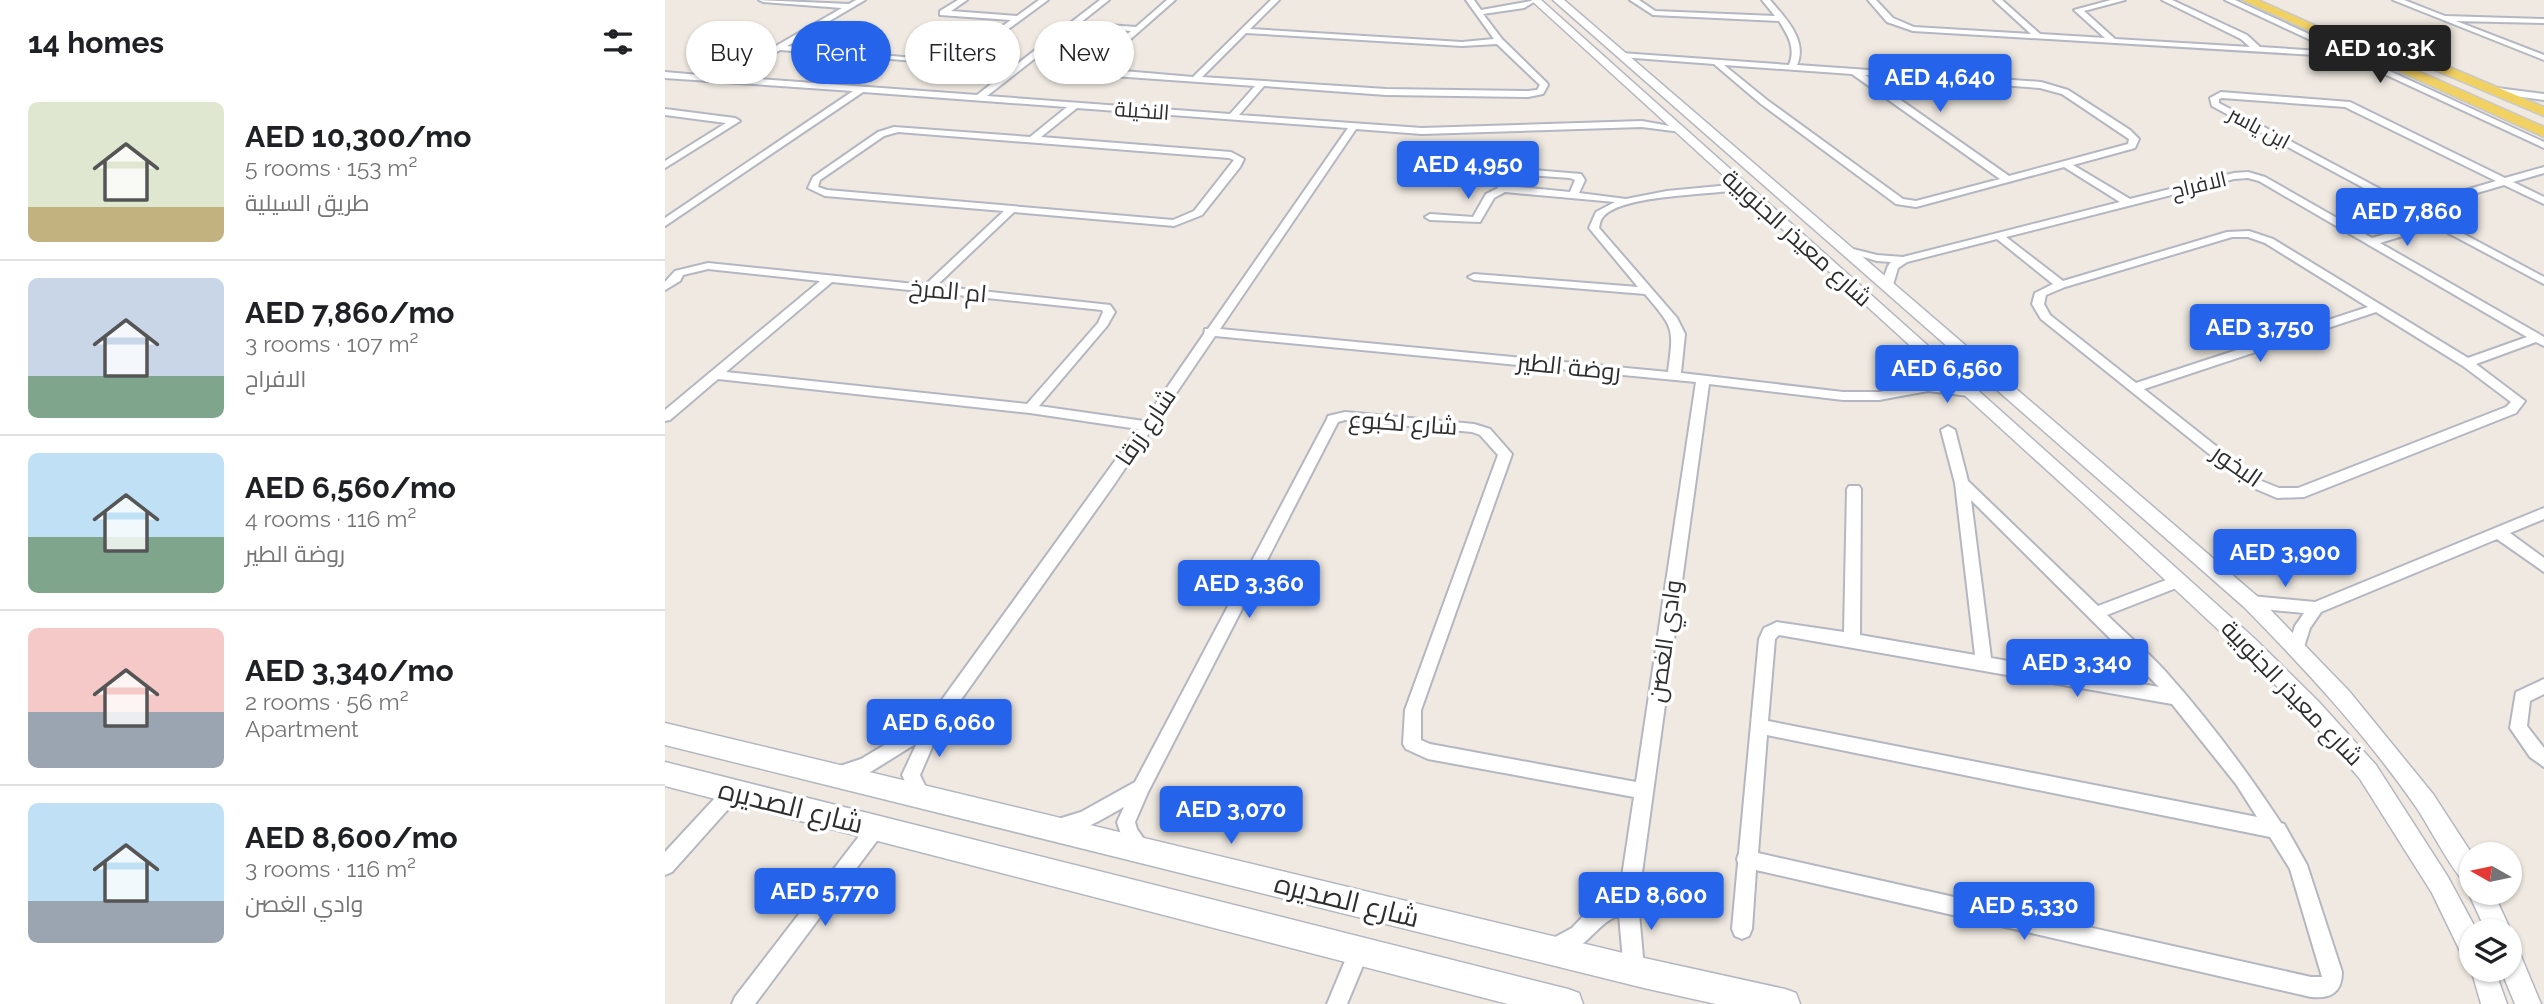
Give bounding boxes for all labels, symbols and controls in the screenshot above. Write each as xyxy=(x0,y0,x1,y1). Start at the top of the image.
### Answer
chip: Buy xyxy=(686,21,777,84)
chip: Rent xyxy=(791,21,891,84)
chip: Filters xyxy=(905,21,1020,84)
chip: New xyxy=(1034,21,1134,84)
icon: filters xyxy=(599,23,637,61)
text: 14 homes xyxy=(28,25,164,60)
pin: AED 10.3K xyxy=(2300,25,2460,85)
text: AED 10.3K xyxy=(2325,34,2435,61)
pin: AED 4,640 xyxy=(1860,54,2020,114)
text: AED 4,640 xyxy=(1885,63,1995,90)
street label: النخيلة xyxy=(1114,96,1170,125)
street label: ابن ياسر xyxy=(2223,100,2294,155)
text: AED 10,300/mo xyxy=(245,119,471,154)
icon: home xyxy=(84,130,168,214)
pin: AED 4,950 xyxy=(1388,142,1548,201)
text: AED 4,950 xyxy=(1413,150,1523,177)
text: 5 rooms · 153 m² xyxy=(245,154,417,181)
street label: شارع معيذر الجنوبية xyxy=(1715,163,1878,314)
street label: الافراح xyxy=(2169,166,2229,205)
pin: AED 7,860 xyxy=(2327,188,2487,248)
text: طريق السيلية xyxy=(245,189,370,216)
text: AED 7,860 xyxy=(2352,197,2462,224)
street label: ام المرخ xyxy=(908,273,988,310)
text: AED 7,860/mo xyxy=(245,295,455,330)
pin: AED 3,750 xyxy=(2180,304,2340,364)
icon: home xyxy=(84,306,168,390)
text: AED 3,750 xyxy=(2206,313,2314,340)
text: 3 rooms · 107 m² xyxy=(245,330,419,357)
street label: روضة الطير xyxy=(1514,346,1622,386)
pin: AED 6,560 xyxy=(1867,346,2027,405)
text: AED 6,560 xyxy=(1891,354,2003,381)
text: الافراح xyxy=(245,365,306,392)
street label: شارع زرقا xyxy=(1109,383,1184,472)
street label: شارع لكبوع xyxy=(1347,404,1459,443)
street label: البخور xyxy=(2205,437,2268,493)
text: AED 6,560/mo xyxy=(245,470,456,505)
icon: home xyxy=(84,481,168,565)
text: 4 rooms · 116 m² xyxy=(245,505,416,532)
pin: AED 3,900 xyxy=(2205,530,2365,589)
text: AED 3,900 xyxy=(2229,538,2341,565)
text: روضة الطير xyxy=(245,540,345,567)
pin: AED 3,360 xyxy=(1169,560,1329,620)
text: AED 3,360 xyxy=(1194,569,1304,596)
street label: وادي الغصن xyxy=(1642,578,1691,705)
street label: شارع معيذر الجنوبية xyxy=(2214,614,2369,773)
pin: AED 3,340 xyxy=(1997,640,2157,699)
text: AED 3,340 xyxy=(2022,648,2132,675)
text: AED 3,340/mo xyxy=(245,653,454,688)
icon: home xyxy=(84,656,168,740)
text: 2 rooms · 56 m² xyxy=(245,688,409,715)
pin: AED 6,060 xyxy=(859,700,1019,759)
text: AED 6,060 xyxy=(883,708,995,735)
text: Apartment xyxy=(245,715,359,742)
street label: شارع الصديره xyxy=(715,773,867,842)
pin: AED 3,070 xyxy=(1151,786,1311,846)
text: AED 3,070 xyxy=(1176,795,1286,822)
text: AED 8,600/mo xyxy=(245,820,458,855)
icon: home xyxy=(84,831,168,915)
north arrow xyxy=(2459,842,2522,905)
map controls xyxy=(2459,842,2522,982)
text: 3 rooms · 116 m² xyxy=(245,855,416,882)
street label: شارع الصديره xyxy=(1271,867,1423,936)
pin: AED 5,770 xyxy=(745,869,905,928)
pin: AED 8,600 xyxy=(1571,872,1731,932)
text: AED 5,770 xyxy=(771,877,879,904)
text: AED 8,600 xyxy=(1595,881,1707,908)
pin: AED 5,330 xyxy=(1944,883,2104,942)
text: وادي الغصن xyxy=(245,890,363,917)
text: AED 5,330 xyxy=(1969,891,2079,918)
button: layers xyxy=(2459,919,2522,982)

